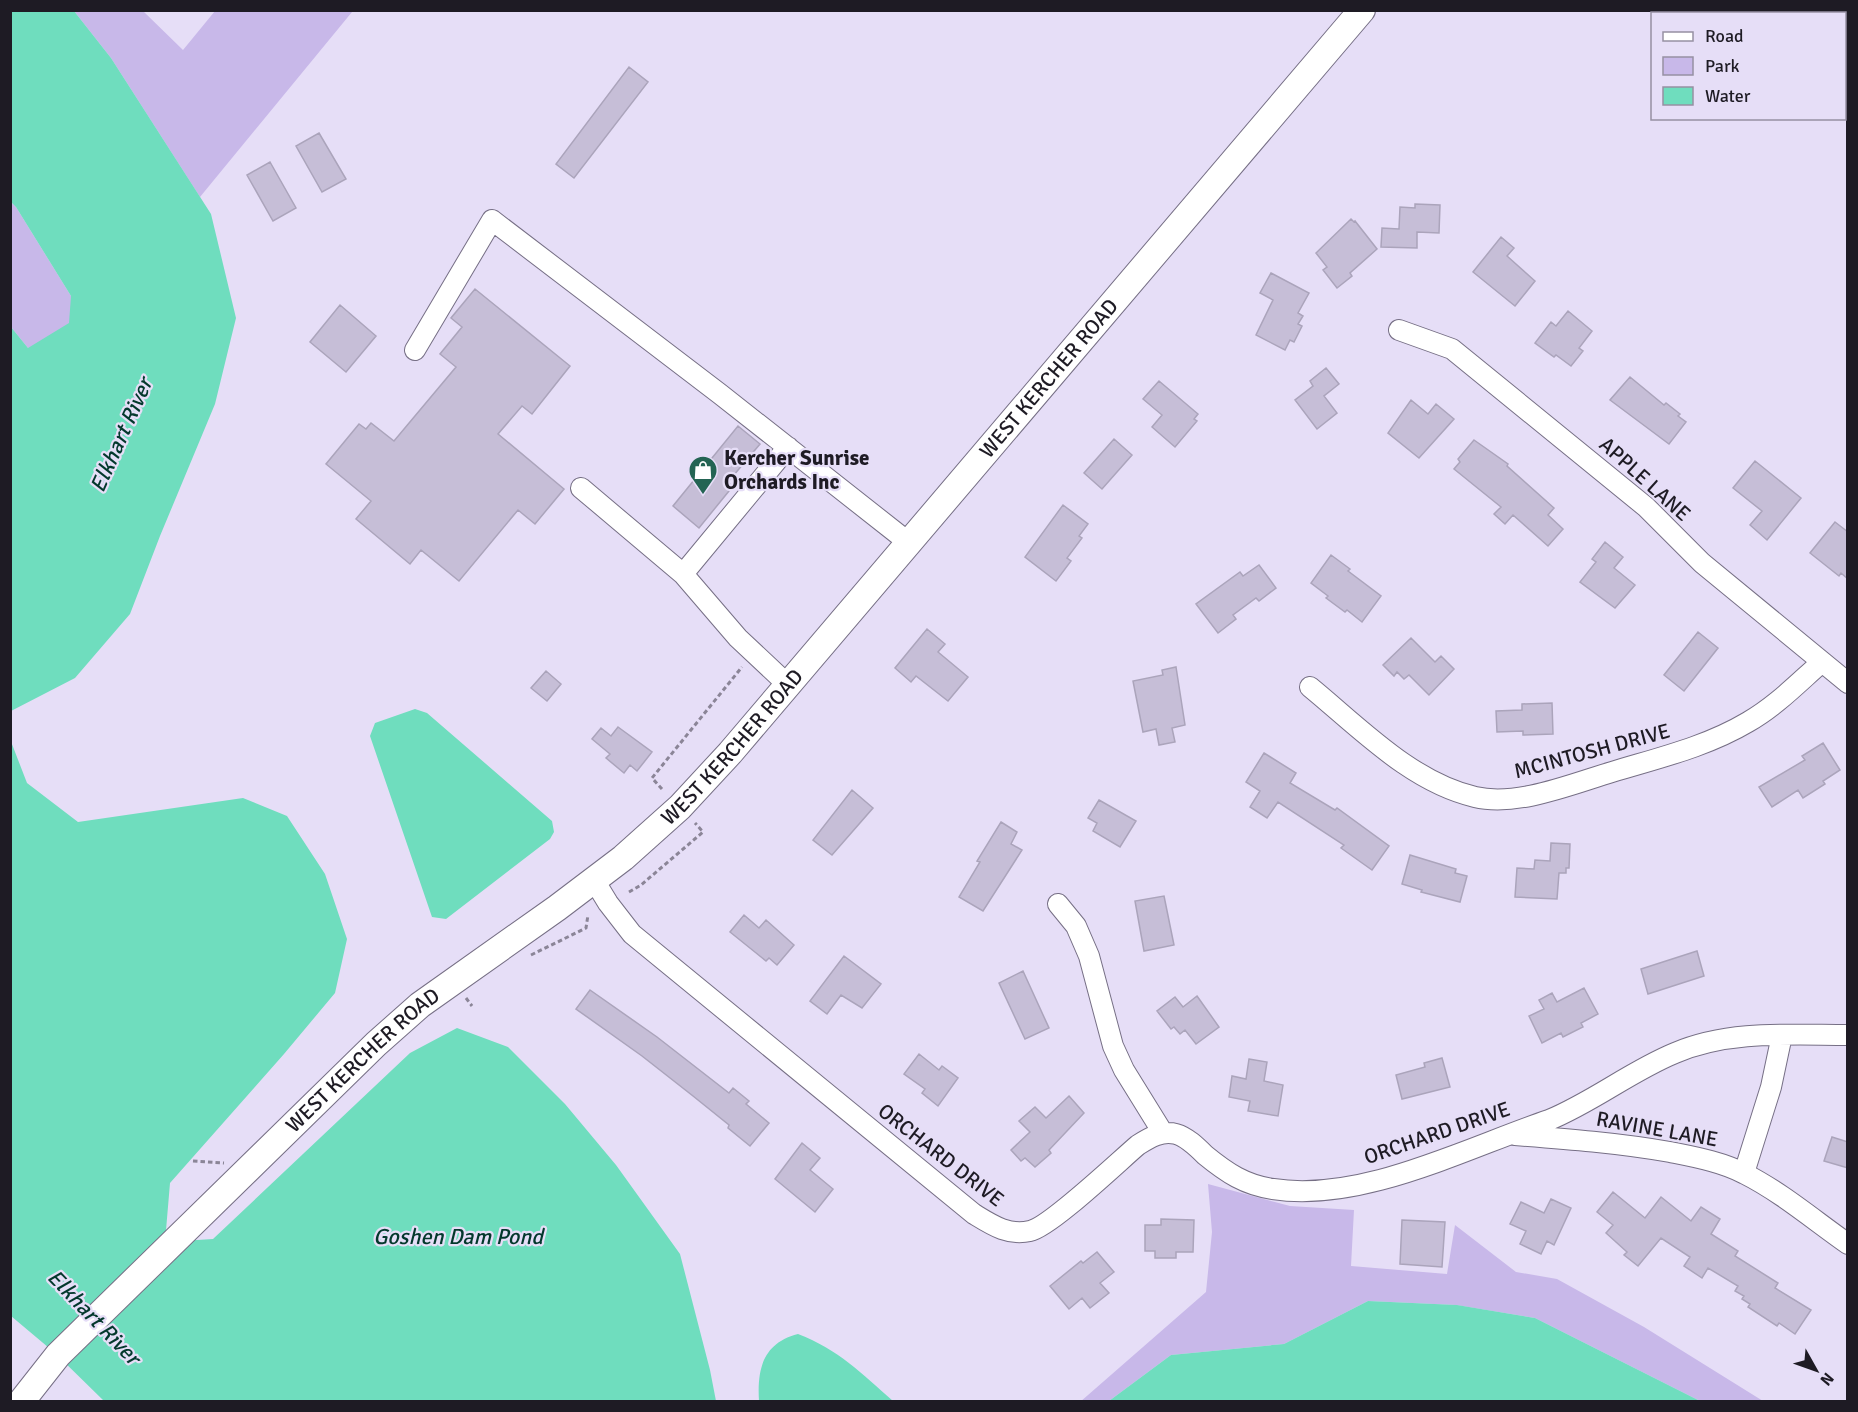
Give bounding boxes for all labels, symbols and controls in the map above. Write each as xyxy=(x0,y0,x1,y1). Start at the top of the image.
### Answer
legend xyxy=(1651,12,1846,120)
text: Road xyxy=(1705,25,1744,47)
text: Park xyxy=(1705,55,1740,77)
text: Water xyxy=(1705,85,1751,107)
street label: WEST KERCHER ROAD xyxy=(974,293,1124,463)
water label: Elkhart River xyxy=(84,371,159,496)
street label: APPLE LANE xyxy=(1594,431,1696,527)
place label: Kercher Sunrise Orchards Inc xyxy=(724,445,869,495)
shop icon: Kercher Sunrise Orchards Inc xyxy=(687,454,719,496)
street label: WEST KERCHER ROAD xyxy=(656,664,809,831)
street label: MCINTOSH DRIVE xyxy=(1511,718,1673,784)
street label: WEST KERCHER ROAD xyxy=(280,982,445,1138)
street label: ORCHARD DRIVE xyxy=(1360,1096,1514,1170)
street label: ORCHARD DRIVE xyxy=(873,1098,1009,1212)
street label: RAVINE LANE xyxy=(1594,1106,1720,1152)
water label: Goshen Dam Pond xyxy=(373,1223,545,1250)
water label: Elkhart River xyxy=(42,1264,148,1372)
north arrow xyxy=(1786,1340,1846,1400)
text: N xyxy=(1815,1368,1838,1390)

